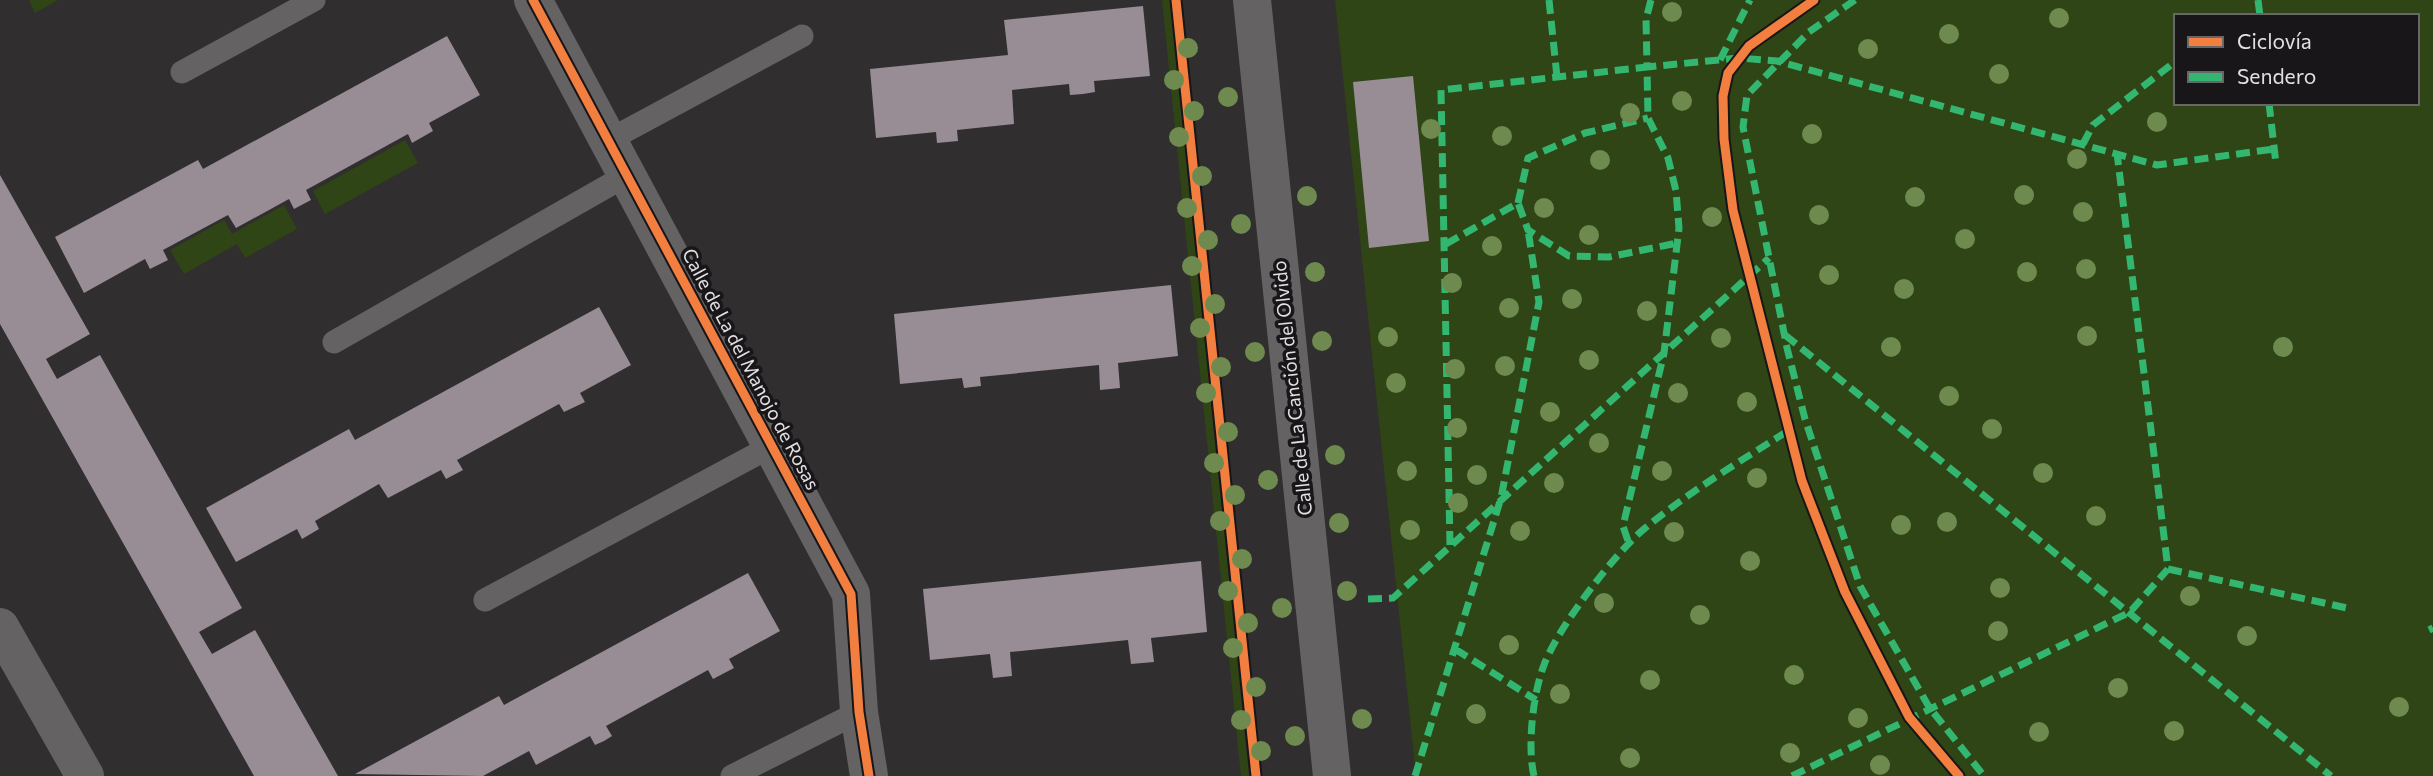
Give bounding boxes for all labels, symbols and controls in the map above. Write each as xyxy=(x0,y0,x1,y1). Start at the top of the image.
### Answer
legend xyxy=(2174,14,2419,105)
text: Ciclovía xyxy=(2237,28,2312,53)
text: Sendero xyxy=(2237,63,2316,88)
street label: Calle de La del Manojo de Rosas xyxy=(678,244,825,493)
street label: Calle de La Canción del Olvido xyxy=(1267,259,1316,517)

